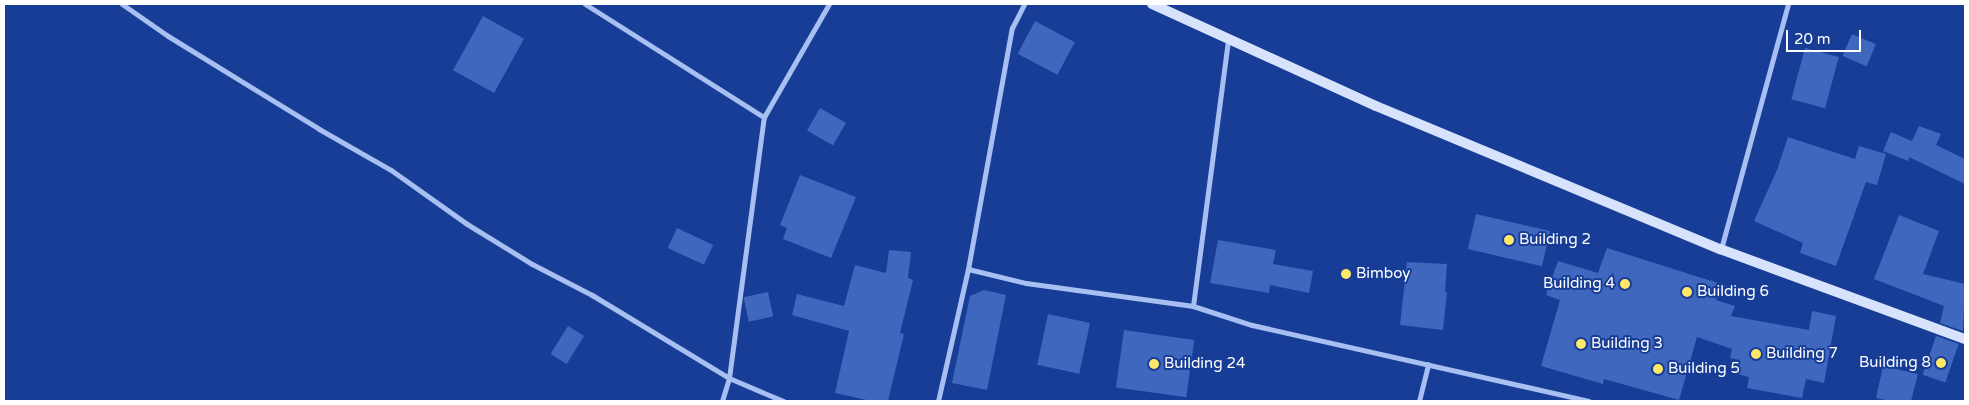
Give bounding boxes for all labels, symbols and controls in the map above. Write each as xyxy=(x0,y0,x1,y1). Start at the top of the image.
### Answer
scale bar xyxy=(1789,20,1864,52)
text: 20 m xyxy=(1794,30,1831,48)
place label: Building 2 xyxy=(1519,231,1591,249)
marker: Building 2 xyxy=(1503,234,1515,246)
place label: Bimboy xyxy=(1356,265,1410,283)
marker: Bimboy xyxy=(1340,268,1352,280)
place label: Building 4 xyxy=(1543,275,1615,293)
marker: Building 4 xyxy=(1619,278,1631,290)
place label: Building 6 xyxy=(1697,283,1769,301)
marker: Building 6 xyxy=(1681,286,1693,298)
place label: Building 3 xyxy=(1591,335,1663,353)
marker: Building 3 xyxy=(1575,338,1587,350)
place label: Building 7 xyxy=(1766,345,1838,363)
marker: Building 7 xyxy=(1750,348,1762,360)
place label: Building 8 xyxy=(1859,354,1931,372)
place label: Building 24 xyxy=(1164,355,1245,373)
marker: Building 8 xyxy=(1935,357,1947,369)
marker: Building 24 xyxy=(1148,358,1160,370)
place label: Building 5 xyxy=(1668,360,1740,378)
marker: Building 5 xyxy=(1652,363,1664,375)

